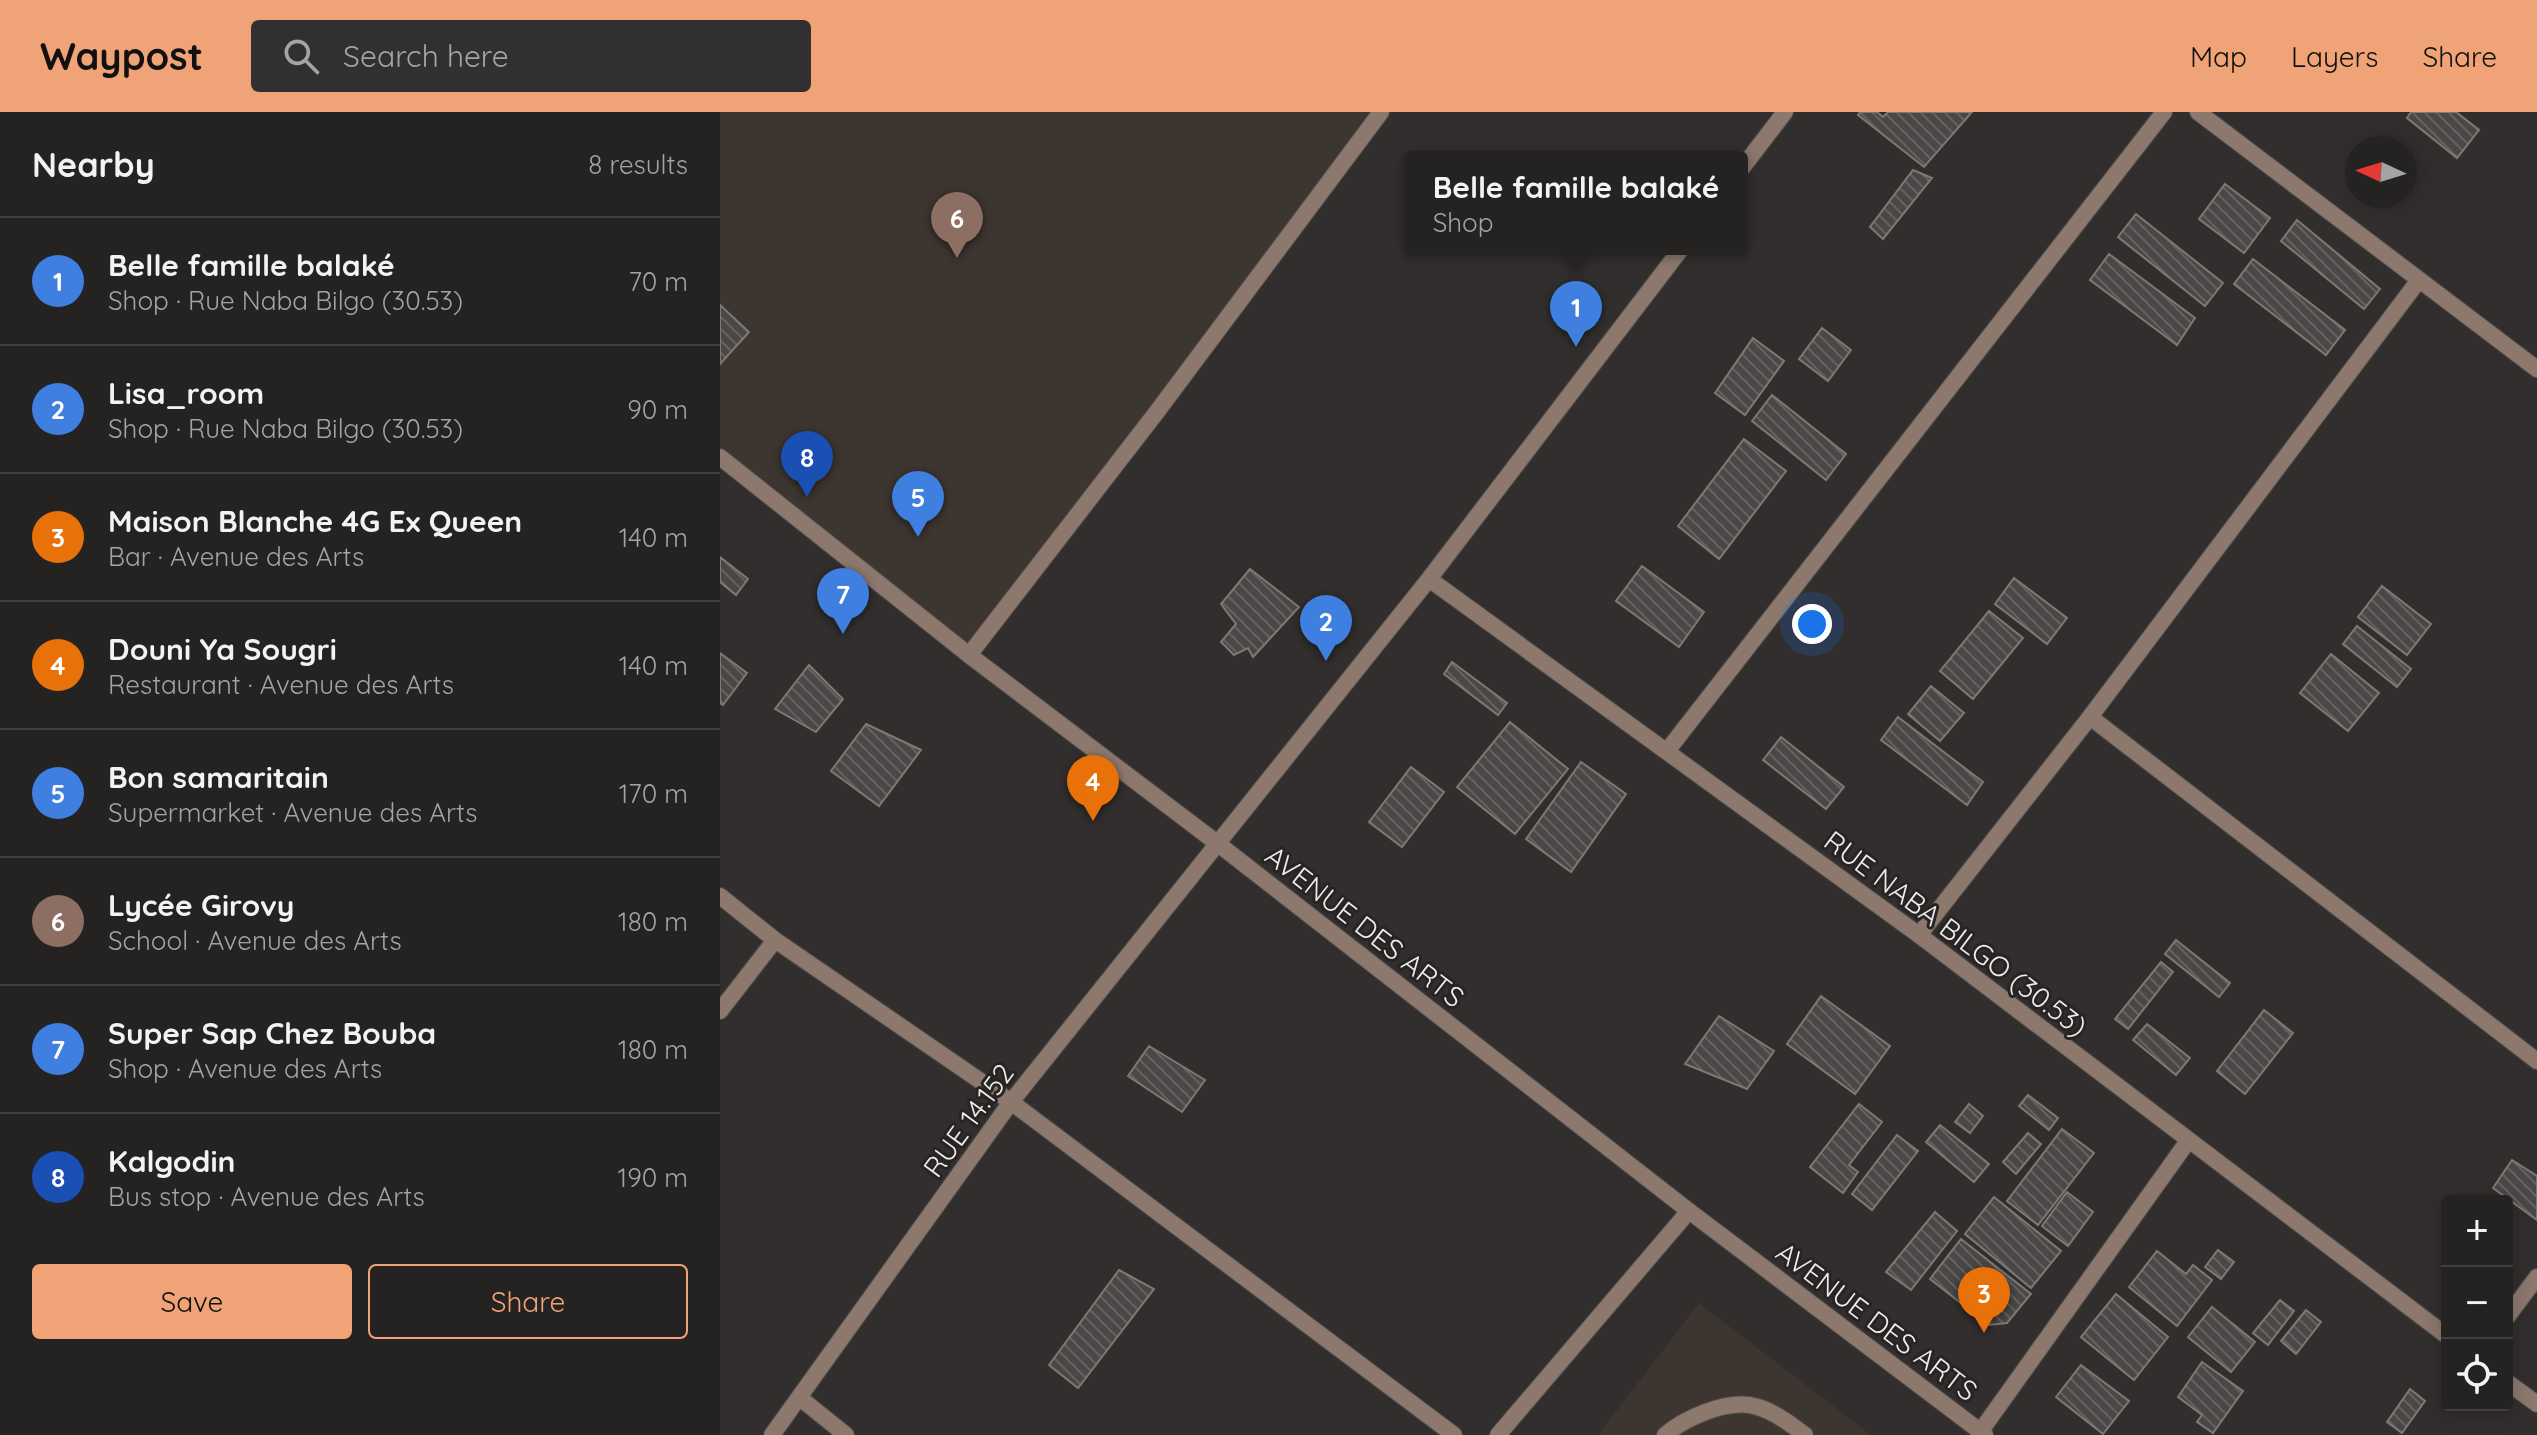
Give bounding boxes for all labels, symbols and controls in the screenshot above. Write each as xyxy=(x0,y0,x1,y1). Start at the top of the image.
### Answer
search box xyxy=(251,20,811,92)
text: Waypost xyxy=(40,32,203,80)
icon: search xyxy=(279,34,323,78)
text: Search here xyxy=(343,37,509,75)
text: Map xyxy=(2190,39,2247,74)
text: Layers xyxy=(2291,39,2378,74)
text: Share xyxy=(2422,39,2497,74)
north arrow xyxy=(2345,136,2417,208)
text: Nearby xyxy=(32,143,155,186)
text: 8 results xyxy=(588,148,688,181)
popup xyxy=(1404,151,1748,255)
text: Belle famille balaké xyxy=(1433,168,1719,206)
pin: 6 xyxy=(931,192,983,258)
text: Shop xyxy=(1433,206,1493,239)
text: Belle famille balaké xyxy=(108,246,395,284)
text: 1 xyxy=(53,265,63,298)
text: 70 m xyxy=(628,265,688,298)
pin: 1 xyxy=(1550,281,1602,347)
text: Shop · Rue Naba Bilgo (30.53) xyxy=(108,284,463,317)
text: Lisa_room xyxy=(108,374,264,412)
text: 2 xyxy=(51,393,65,426)
text: 90 m xyxy=(627,393,688,426)
text: Shop · Rue Naba Bilgo (30.53) xyxy=(108,412,463,445)
pin: 8 xyxy=(781,431,833,497)
pin: 5 xyxy=(892,471,944,537)
text: Maison Blanche 4G Ex Queen xyxy=(108,502,522,540)
text: 3 xyxy=(51,521,65,554)
text: 140 m xyxy=(619,521,688,554)
text: Bar · Avenue des Arts xyxy=(108,540,364,573)
pin: 7 xyxy=(817,568,869,634)
pin: 2 xyxy=(1300,595,1352,661)
your location xyxy=(1792,604,1832,644)
text: Douni Ya Sougri xyxy=(108,630,337,668)
text: 4 xyxy=(50,649,66,682)
text: 140 m xyxy=(619,649,688,682)
text: Restaurant · Avenue des Arts xyxy=(108,668,454,701)
pin: 4 xyxy=(1067,755,1119,821)
text: Bon samaritain xyxy=(108,758,329,796)
text: 5 xyxy=(51,777,65,810)
text: 170 m xyxy=(619,777,688,810)
text: Supermarket · Avenue des Arts xyxy=(108,796,478,829)
street label: RUE NABA BILGO (30.53) xyxy=(1818,823,2094,1043)
street label: AVENUE DES ARTS xyxy=(1259,838,1471,1014)
text: Lycée Girovy xyxy=(108,886,294,924)
text: 6 xyxy=(51,905,65,938)
text: 180 m xyxy=(618,905,688,938)
text: School · Avenue des Arts xyxy=(108,924,402,957)
text: Super Sap Chez Bouba xyxy=(108,1014,436,1052)
text: 7 xyxy=(51,1033,65,1066)
text: 180 m xyxy=(618,1033,688,1066)
text: Shop · Avenue des Arts xyxy=(108,1052,382,1085)
street label: RUE 14.152 xyxy=(915,1056,1021,1184)
text: Kalgodin xyxy=(108,1142,235,1180)
text: 8 xyxy=(51,1161,65,1194)
text: 190 m xyxy=(618,1161,688,1194)
text: Bus stop · Avenue des Arts xyxy=(108,1180,425,1213)
map controls xyxy=(2441,1195,2513,1411)
button: + xyxy=(2441,1195,2513,1267)
street label: AVENUE DES ARTS xyxy=(1770,1234,1984,1408)
button: Save xyxy=(32,1264,352,1339)
button: Share xyxy=(368,1264,688,1339)
pin: 3 xyxy=(1958,1267,2010,1333)
button: − xyxy=(2441,1267,2513,1339)
button: locate xyxy=(2441,1339,2513,1411)

